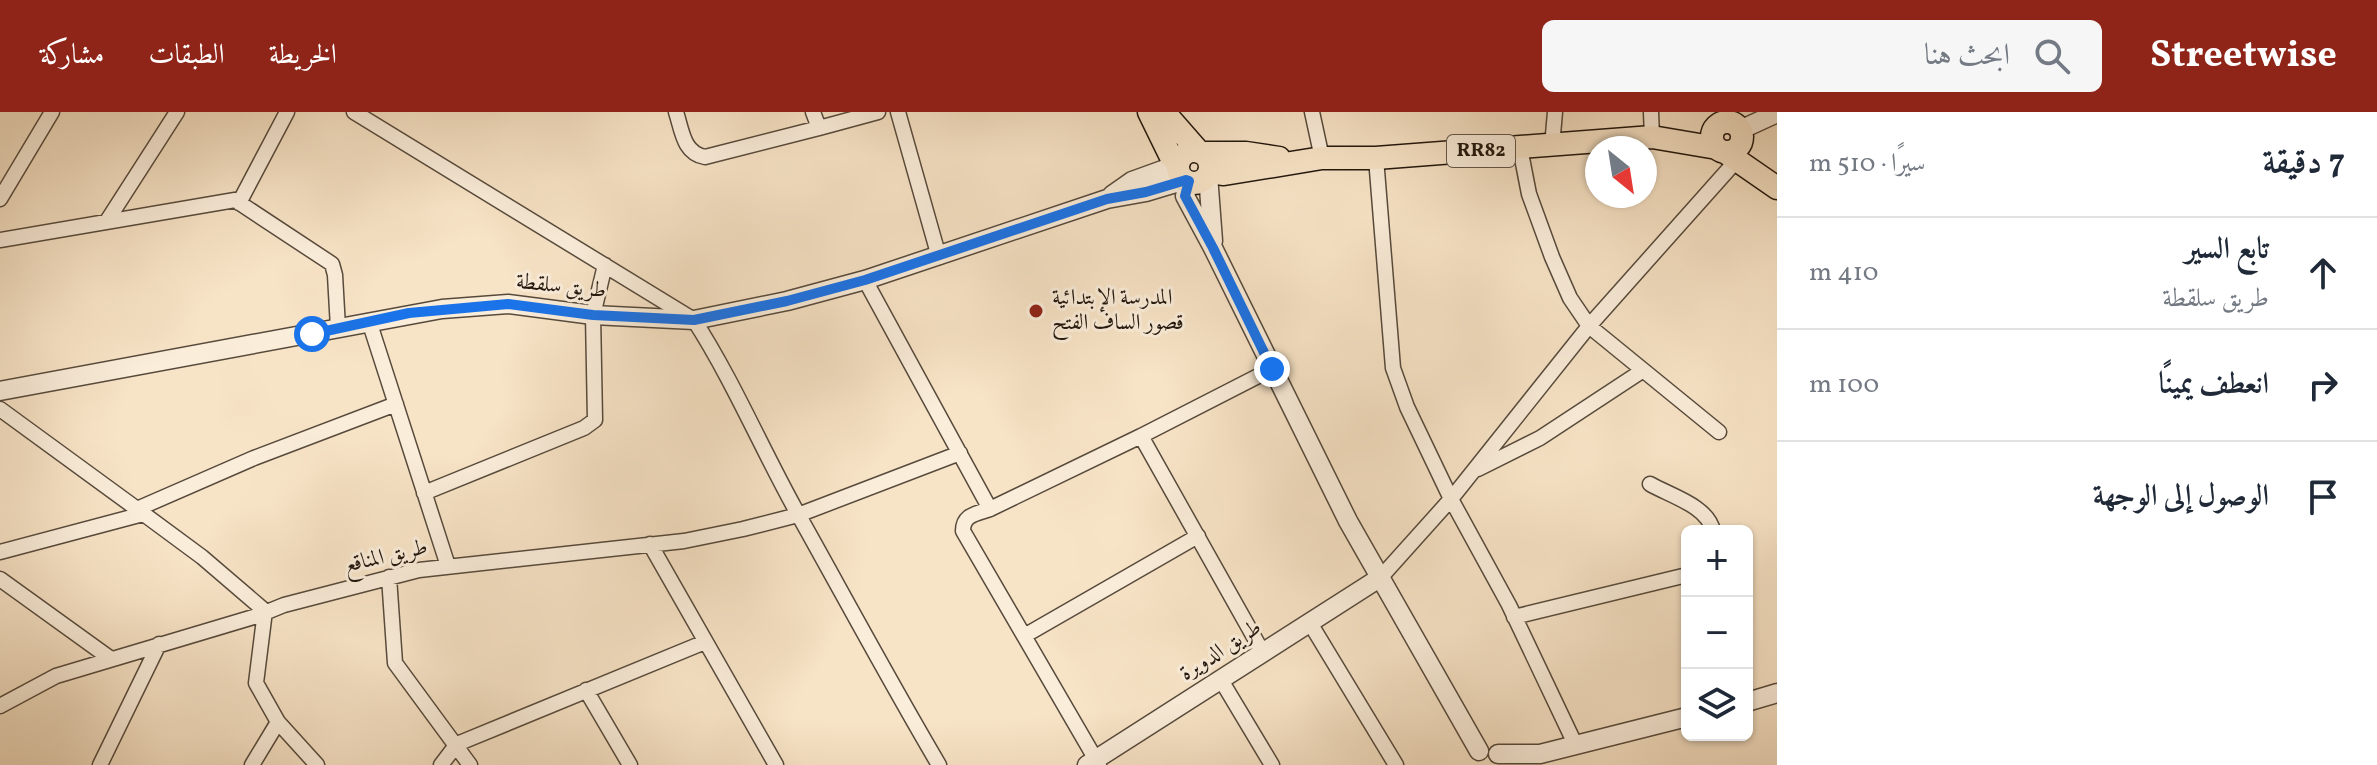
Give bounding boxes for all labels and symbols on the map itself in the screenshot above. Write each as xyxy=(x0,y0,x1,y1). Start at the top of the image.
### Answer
road number: RR82 xyxy=(1447,135,1515,167)
north arrow xyxy=(1585,136,1657,208)
street label: طريق سلقطة xyxy=(515,267,607,307)
place label: المدرسة الإبتدائية قصور الساف الفتح xyxy=(1052,283,1184,341)
marker: المدرسة الإبتدائية قصور الساف الفتح xyxy=(1027,302,1045,320)
route start xyxy=(294,316,330,352)
route end xyxy=(1254,351,1290,387)
street label: طريق المناقع xyxy=(341,532,431,584)
street label: طريق الدويرة xyxy=(1174,613,1268,689)

